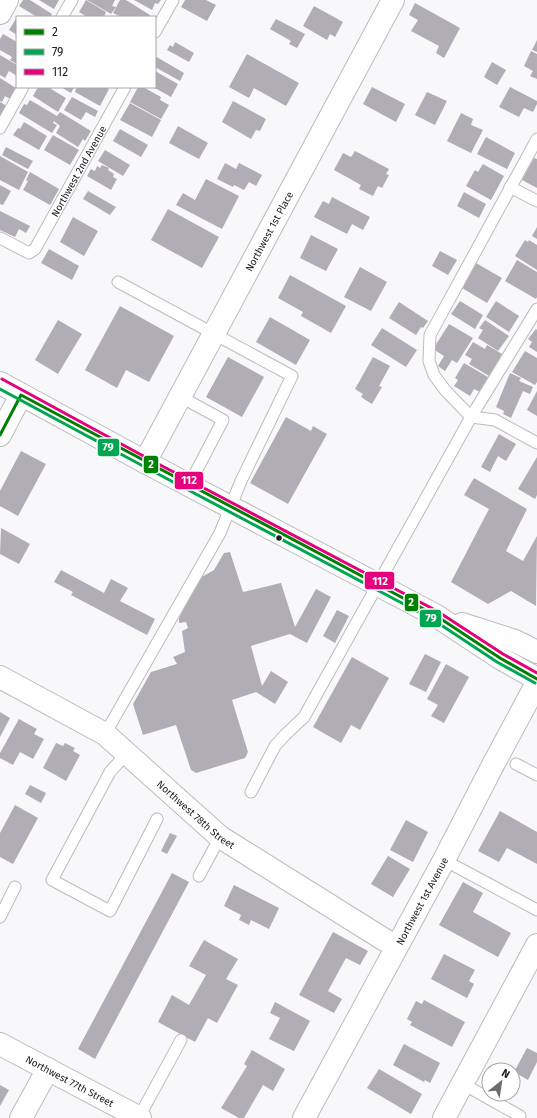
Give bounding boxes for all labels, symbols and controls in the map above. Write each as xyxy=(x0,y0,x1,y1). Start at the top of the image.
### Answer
legend xyxy=(16,16,156,88)
text: 2 xyxy=(52,25,58,39)
text: 79 xyxy=(52,45,63,59)
text: 112 xyxy=(52,65,68,79)
street label: Northwest 2nd Avenue xyxy=(49,124,109,219)
street label: Northwest 1st Place xyxy=(243,190,296,274)
line badge: 79 xyxy=(97,438,120,457)
text: 79 xyxy=(102,441,114,454)
line badge: 2 xyxy=(143,455,159,474)
text: 2 xyxy=(148,458,154,471)
line badge: 112 xyxy=(174,471,204,490)
text: 112 xyxy=(181,474,197,487)
unlabelled marker xyxy=(274,533,284,543)
line badge: 112 xyxy=(364,571,395,590)
text: 112 xyxy=(372,575,388,588)
line badge: 2 xyxy=(404,593,419,612)
text: 2 xyxy=(408,596,414,609)
line badge: 79 xyxy=(419,609,442,628)
text: 79 xyxy=(425,612,437,625)
street label: Northwest 78th Street xyxy=(154,778,237,852)
street label: Northwest 1st Avenue xyxy=(394,855,451,947)
street label: Northwest 77th Street xyxy=(23,1054,116,1110)
north arrow xyxy=(481,1062,521,1102)
text: N xyxy=(499,1066,512,1081)

